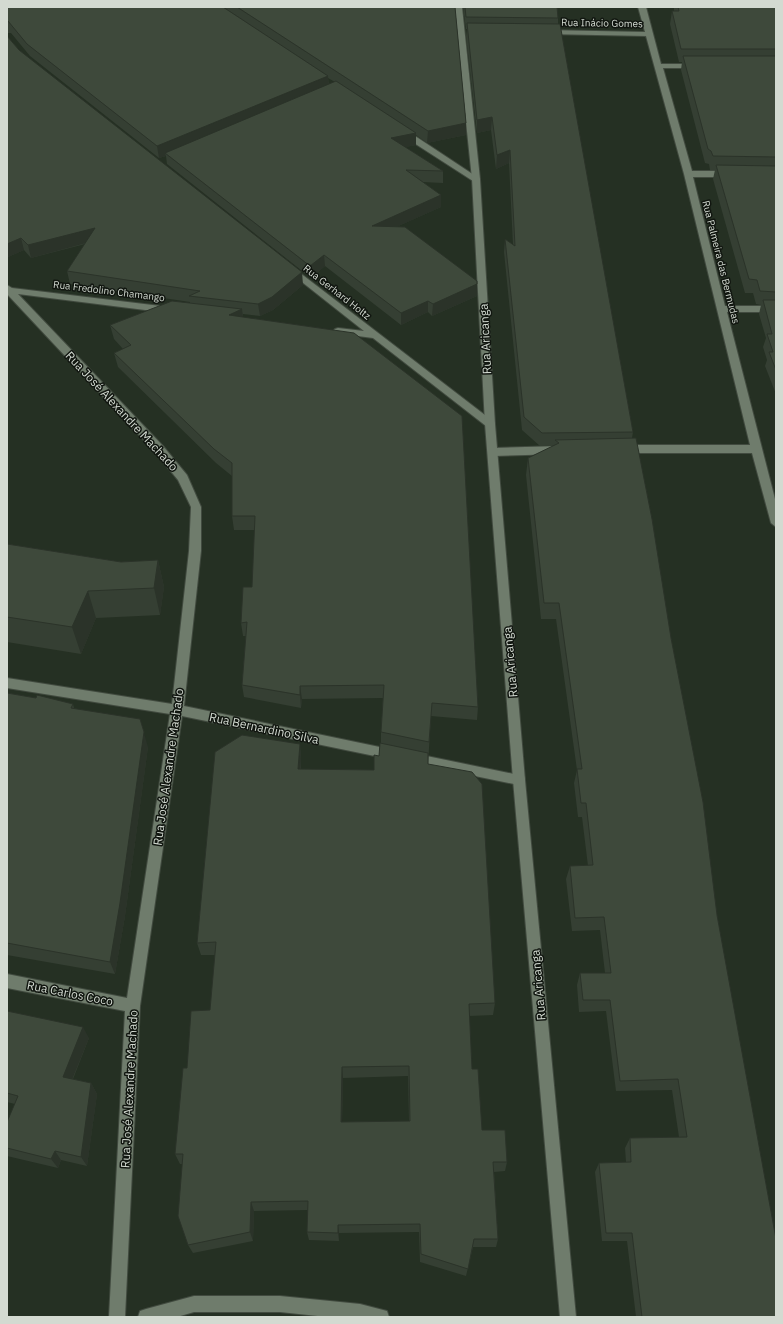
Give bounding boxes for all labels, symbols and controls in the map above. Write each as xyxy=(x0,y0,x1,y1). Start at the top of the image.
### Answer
street label: Rua Inácio Gomes xyxy=(561,16,643,30)
street label: Rua Palmeira das Bermudas xyxy=(699,199,743,325)
street label: Rua Gerhard Holtz xyxy=(301,262,374,323)
street label: Rua Fredolino Chamango xyxy=(52,278,166,304)
street label: Rua Aricanga xyxy=(476,303,494,375)
street label: Rua José Alexandre Machado xyxy=(63,348,182,474)
street label: Rua Aricanga xyxy=(499,625,521,698)
street label: Rua José Alexandre Machado xyxy=(150,687,186,846)
street label: Rua Bernardino Silva xyxy=(208,709,321,747)
street label: Rua Aricanga xyxy=(527,948,549,1021)
street label: Rua Carlos Coco xyxy=(26,977,115,1009)
street label: Rua José Alexandre Machado xyxy=(117,1009,141,1168)

